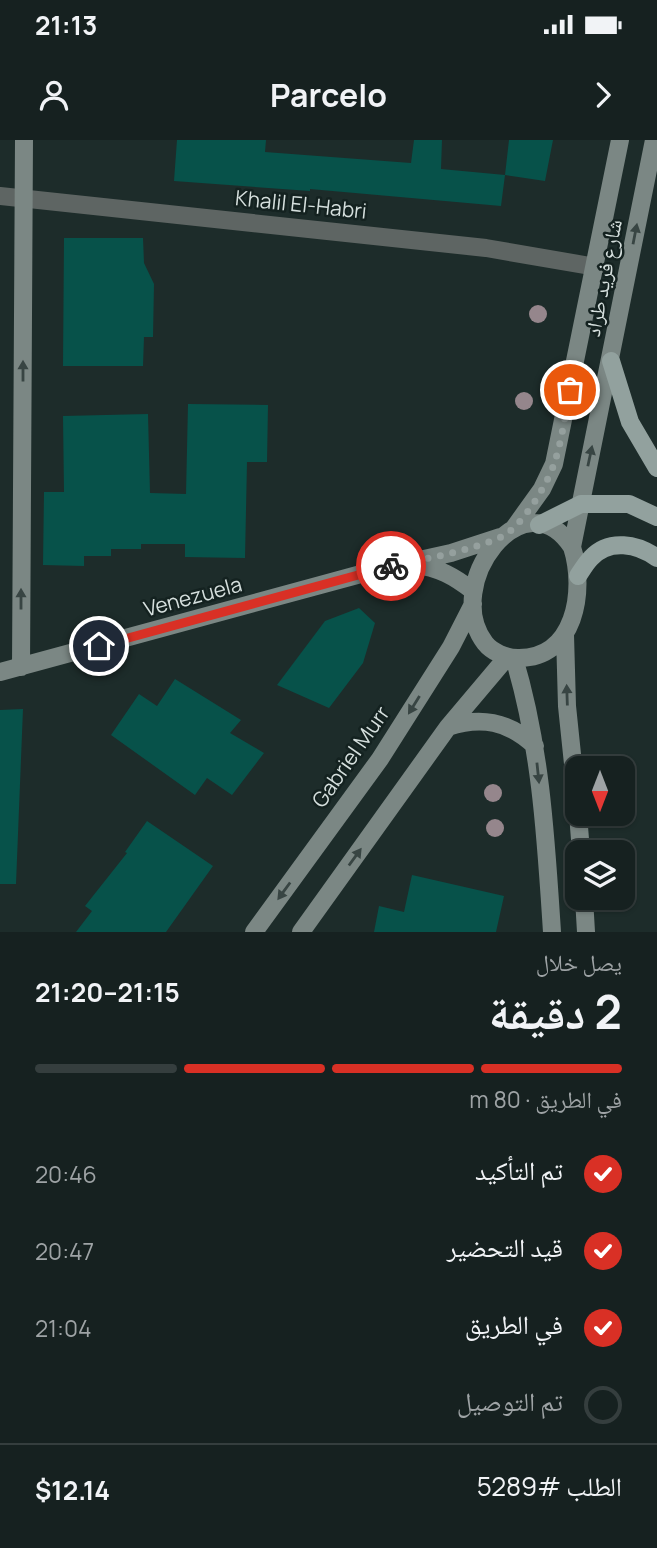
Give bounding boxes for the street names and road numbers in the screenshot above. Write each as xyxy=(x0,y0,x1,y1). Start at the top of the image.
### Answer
street label: Khalil El-Habri xyxy=(234,183,368,225)
street label: شارع فريد طراد xyxy=(578,217,628,339)
street label: Venezuela xyxy=(141,570,245,623)
street label: Gabriel Murr xyxy=(305,700,396,813)

